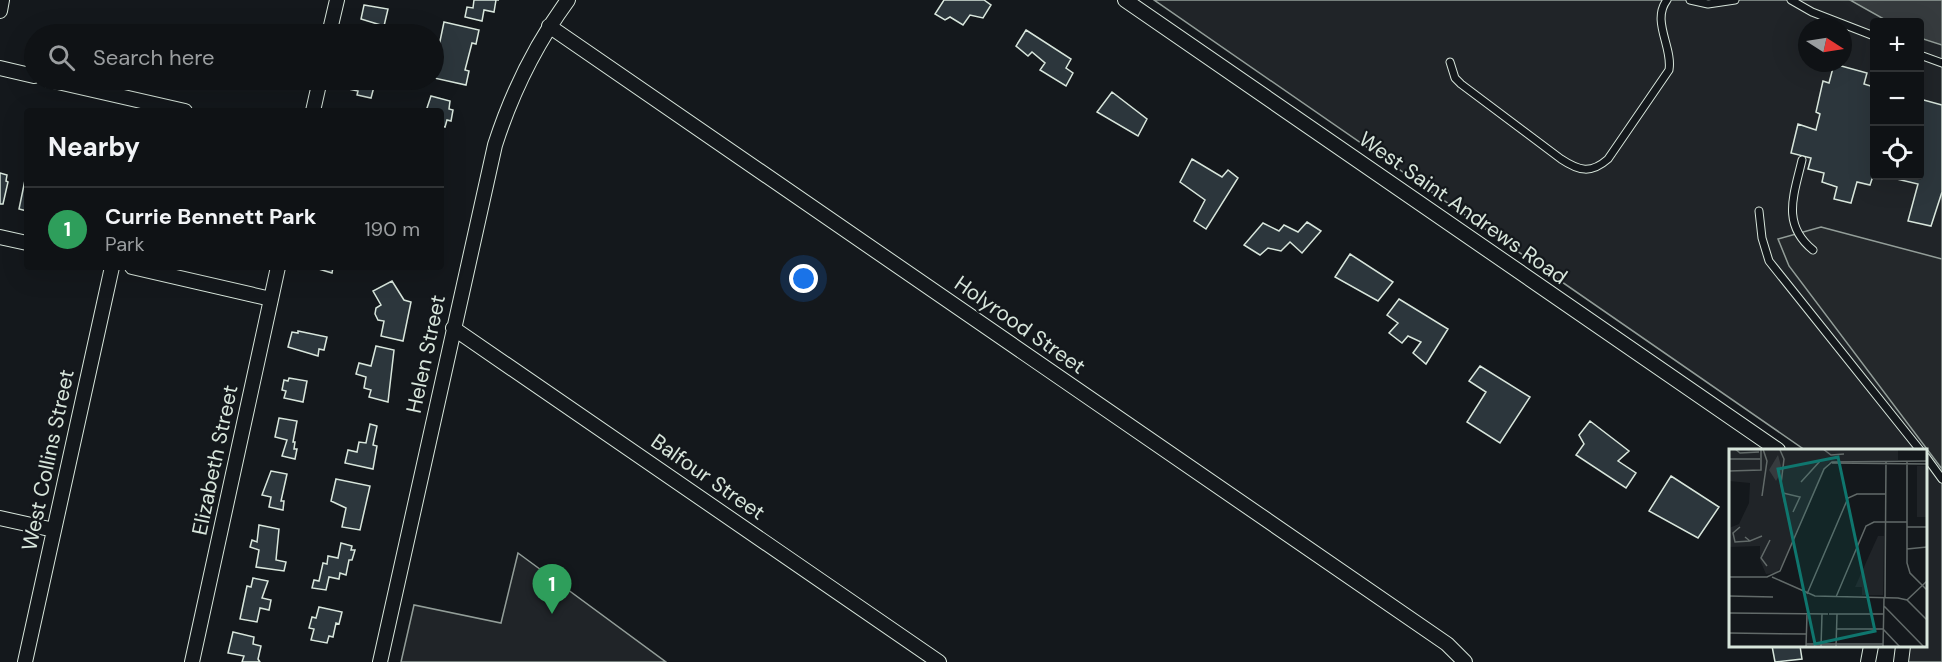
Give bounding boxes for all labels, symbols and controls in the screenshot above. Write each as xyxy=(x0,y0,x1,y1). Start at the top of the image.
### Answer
north arrow xyxy=(1798,18,1852,72)
map controls xyxy=(1870,18,1924,180)
button: + xyxy=(1870,18,1924,72)
search box xyxy=(24,24,444,90)
icon: search xyxy=(45,41,78,74)
text: Search here xyxy=(93,43,214,72)
button: − xyxy=(1870,72,1924,126)
street label: West Saint Andrews Road xyxy=(1353,125,1573,291)
button: locate xyxy=(1870,126,1924,180)
text: Nearby xyxy=(48,130,140,164)
text: Currie Bennett Park xyxy=(105,202,316,231)
text: 1 xyxy=(64,216,71,242)
text: 190 m xyxy=(364,216,420,242)
text: Park xyxy=(105,231,145,257)
your location xyxy=(789,264,818,293)
street label: Holyrood Street xyxy=(949,269,1091,381)
street label: Helen Street xyxy=(400,292,452,416)
street label: West Collins Street xyxy=(15,367,81,553)
street label: Elizabeth Street xyxy=(185,382,245,538)
street label: Balfour Street xyxy=(646,427,770,527)
inset map xyxy=(1729,449,1927,647)
pin: 1 xyxy=(532,564,572,614)

